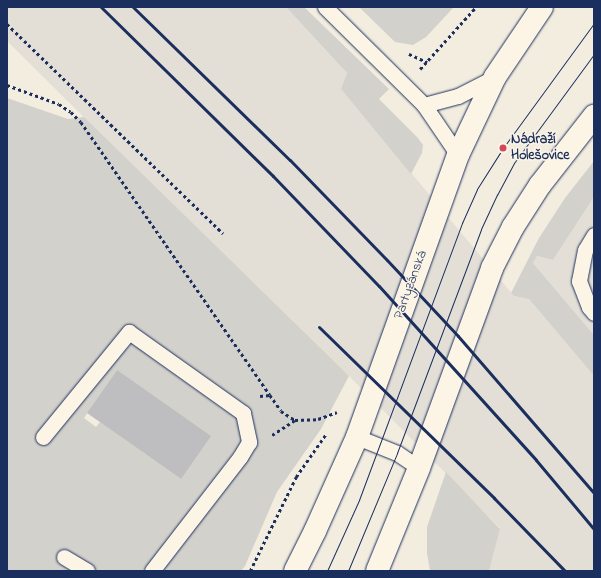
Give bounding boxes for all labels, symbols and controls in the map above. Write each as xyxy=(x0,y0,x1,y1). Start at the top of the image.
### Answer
place label: Nádraží Holešovice xyxy=(511,132,569,164)
marker: Nádraží Holešovice xyxy=(498,143,508,153)
street label: Partyzánská xyxy=(391,248,431,322)

